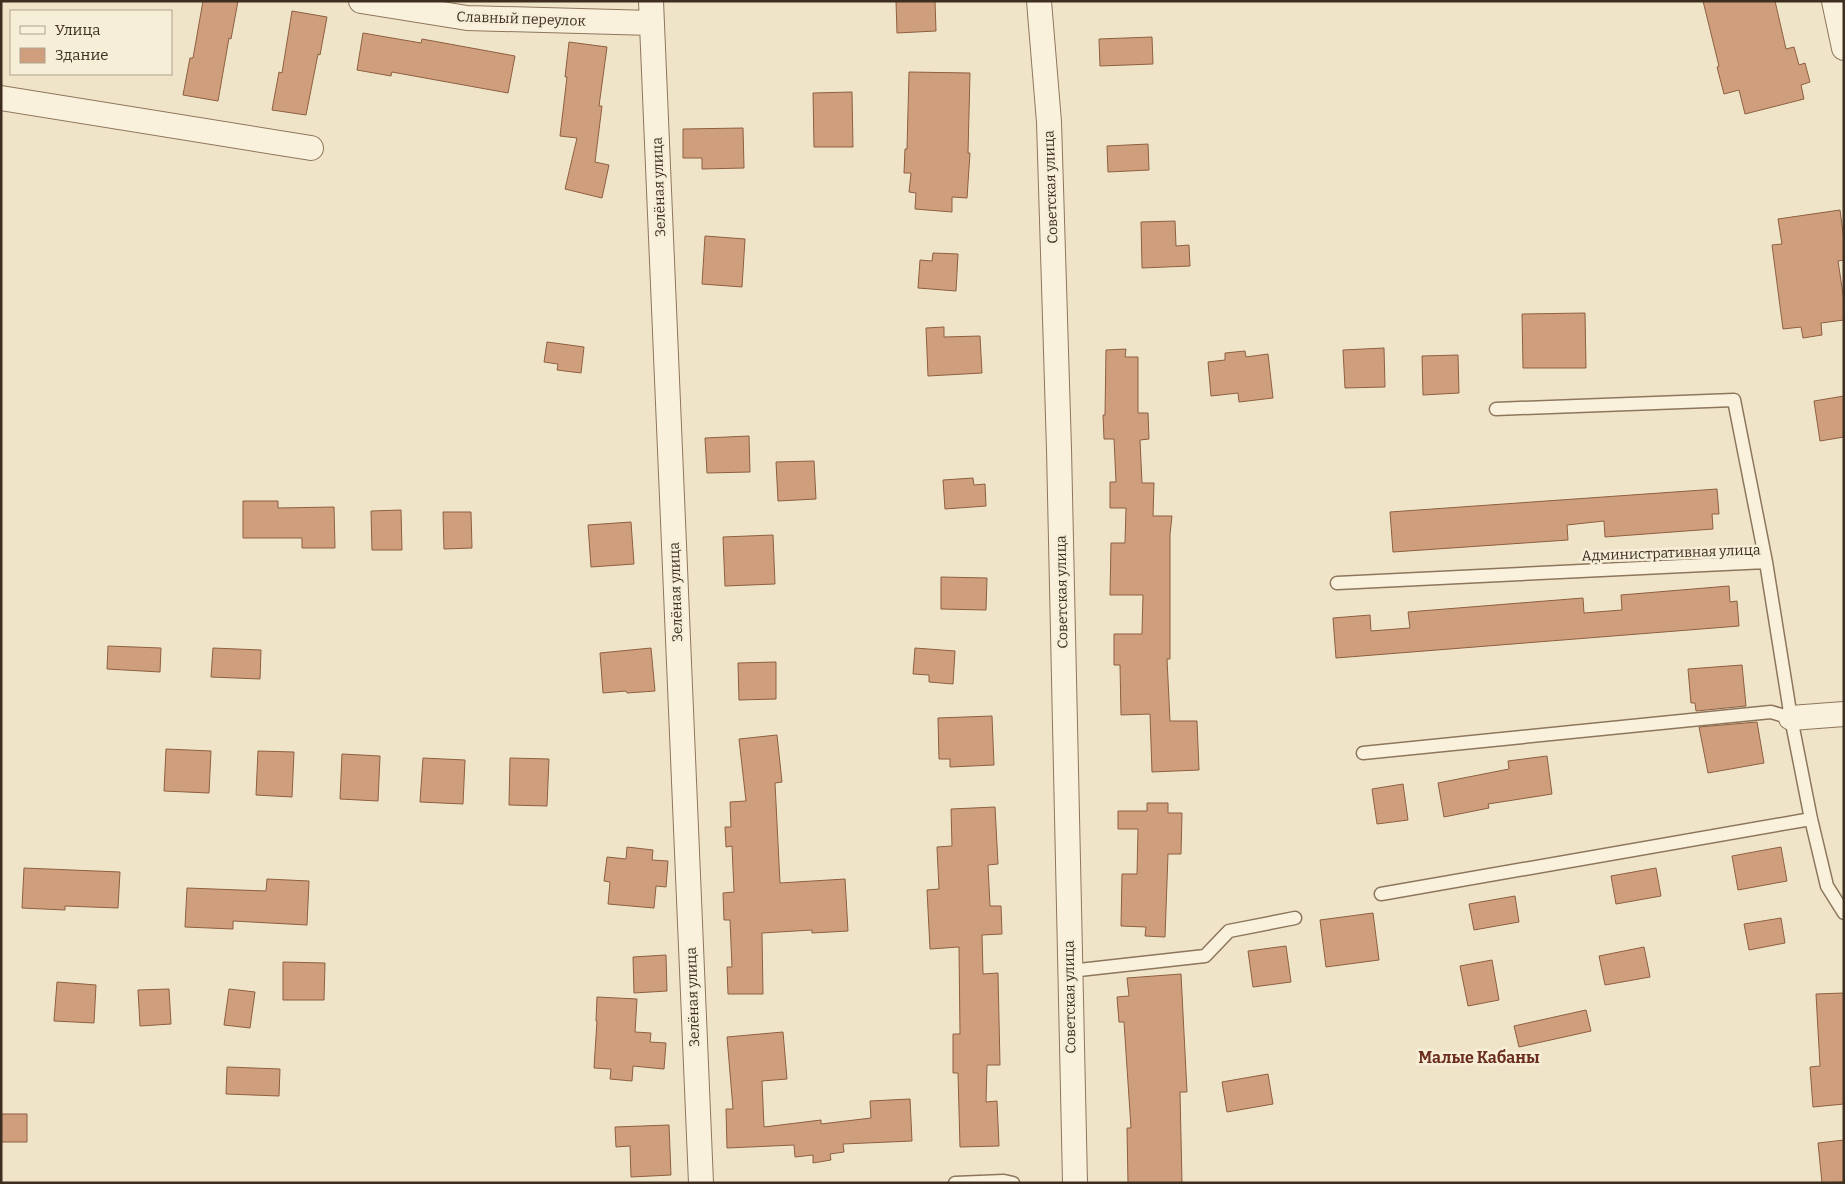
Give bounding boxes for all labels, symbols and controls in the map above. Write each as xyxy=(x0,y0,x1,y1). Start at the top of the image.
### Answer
street label: Славный переулок xyxy=(456,8,587,30)
legend xyxy=(10,10,172,75)
text: Улица xyxy=(55,21,101,39)
text: Здание xyxy=(55,46,109,64)
street label: Советская улица xyxy=(1041,130,1061,244)
street label: Зелёная улица xyxy=(649,136,669,237)
street label: Советская улица xyxy=(1053,535,1071,649)
street label: Зелёная улица xyxy=(666,541,686,642)
street label: Административная улица xyxy=(1581,541,1761,565)
street label: Советская улица xyxy=(1061,940,1079,1054)
street label: Зелёная улица xyxy=(683,946,703,1047)
district label: Малые Кабаны xyxy=(1418,1048,1540,1067)

